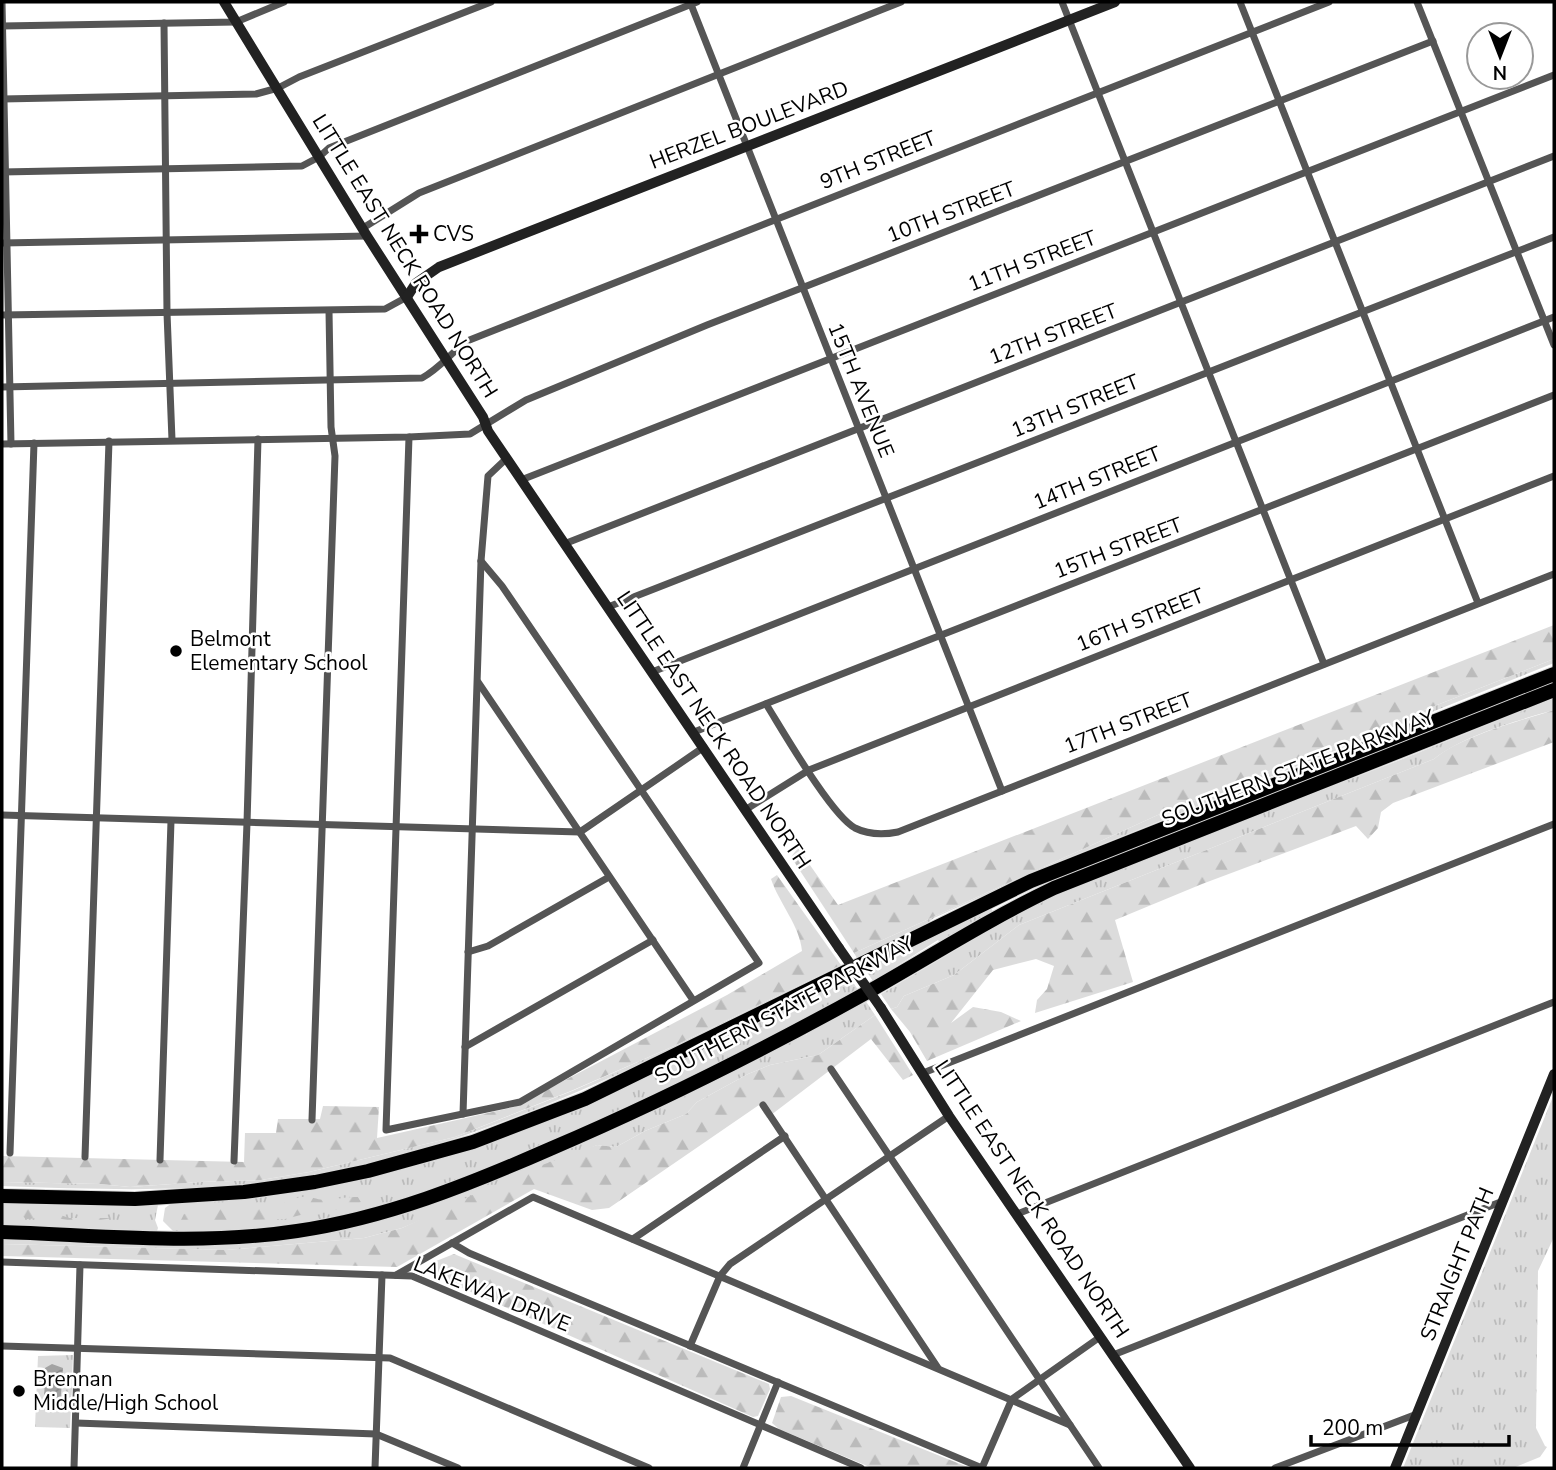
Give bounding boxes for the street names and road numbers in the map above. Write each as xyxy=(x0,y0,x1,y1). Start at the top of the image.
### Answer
street label: HERZEL BOULEVARD xyxy=(645,74,853,176)
street label: LITTLE EAST NECK ROAD NORTH xyxy=(306,109,504,403)
street label: 9TH STREET xyxy=(816,124,940,196)
street label: 10TH STREET xyxy=(883,175,1020,249)
street label: 11TH STREET xyxy=(964,224,1101,298)
street label: 12TH STREET xyxy=(985,297,1122,371)
street label: 15TH AVENUE xyxy=(821,318,901,462)
street label: 13TH STREET xyxy=(1007,368,1143,444)
street label: 14TH STREET xyxy=(1029,440,1165,516)
street label: 15TH STREET xyxy=(1050,511,1187,585)
street label: 16TH STREET xyxy=(1072,582,1208,658)
street label: LITTLE EAST NECK ROAD NORTH xyxy=(610,586,818,874)
street label: 17TH STREET xyxy=(1060,686,1197,760)
street label: SOUTHERN STATE PARKWAY xyxy=(1158,703,1439,833)
street label: SOUTHERN STATE PARKWAY xyxy=(649,929,919,1090)
street label: LITTLE EAST NECK ROAD NORTH xyxy=(928,1055,1136,1343)
street label: STRAIGHT PATH xyxy=(1413,1183,1501,1345)
street label: LAKEWAY DRIVE xyxy=(409,1250,575,1338)

